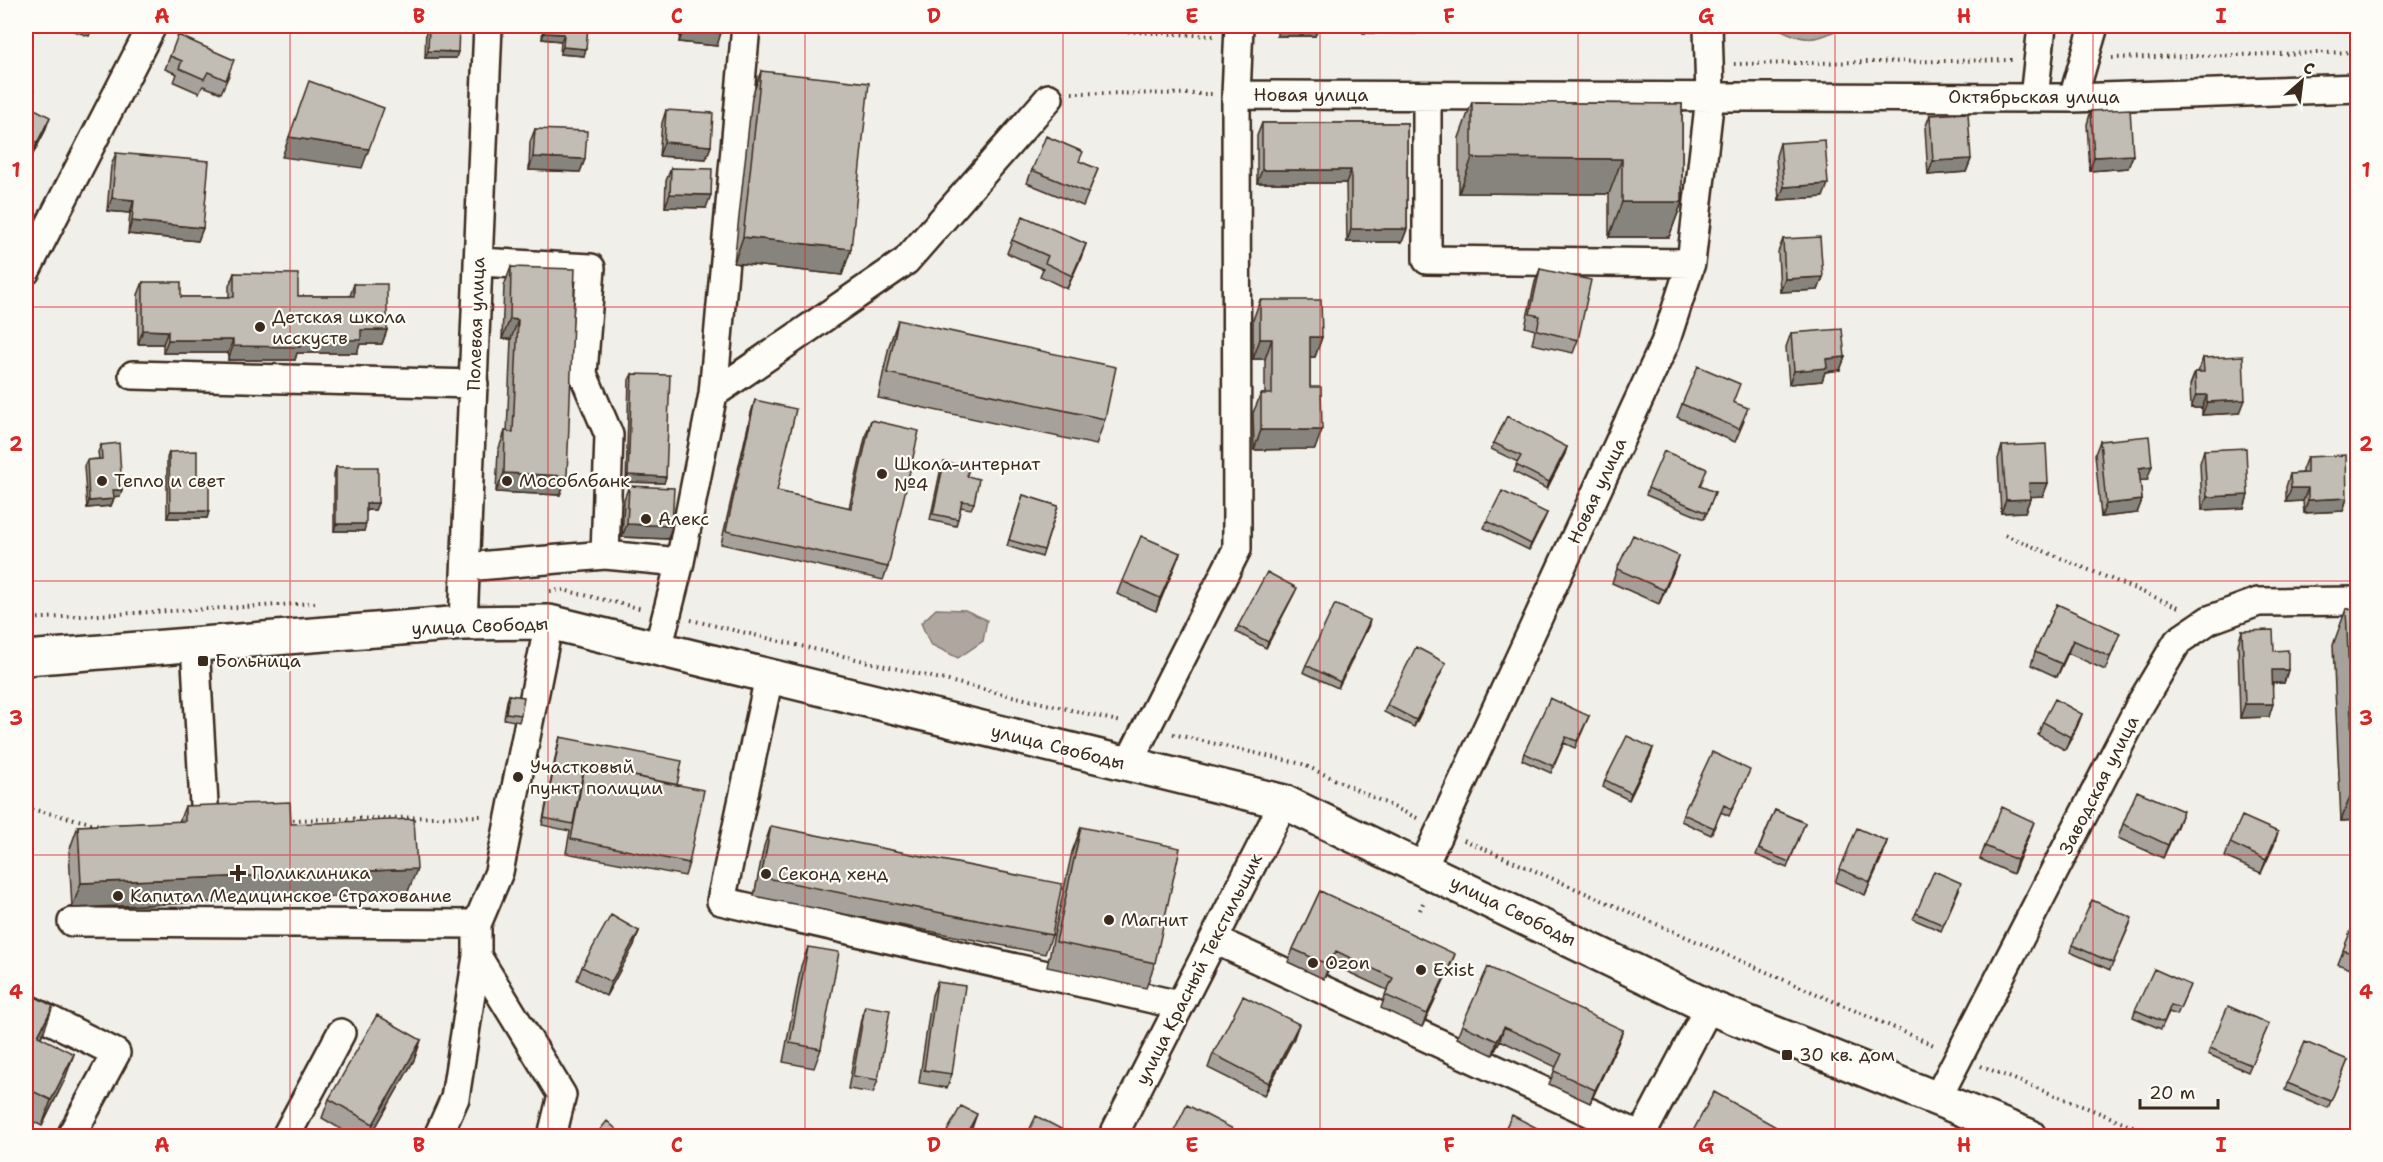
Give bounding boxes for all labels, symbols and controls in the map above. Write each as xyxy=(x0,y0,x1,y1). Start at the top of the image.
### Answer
text: A xyxy=(154,3,170,29)
text: B xyxy=(413,3,425,29)
text: C xyxy=(671,3,683,29)
text: D xyxy=(927,3,941,29)
text: E xyxy=(1185,3,1199,29)
text: F xyxy=(1443,3,1455,29)
text: G xyxy=(1698,3,1714,29)
text: H xyxy=(1957,3,1971,29)
text: I xyxy=(2215,3,2227,29)
north arrow xyxy=(2272,51,2332,111)
text: С xyxy=(2300,57,2318,80)
street label: Новая улица xyxy=(1254,83,1368,107)
street label: Октябрьская улица xyxy=(1948,85,2120,109)
text: 1 xyxy=(11,157,21,183)
text: 1 xyxy=(2361,157,2371,183)
street label: Полевая улица xyxy=(462,257,490,391)
place label: Детская школа исскуств xyxy=(272,305,406,350)
marker: Детская школа исскуств xyxy=(253,320,267,334)
text: 2 xyxy=(9,431,23,457)
text: 2 xyxy=(2359,431,2373,457)
street label: Новая улица xyxy=(1562,434,1632,548)
place label: Школа-интернат №4 xyxy=(894,452,1041,497)
marker: Школа-интернат №4 xyxy=(875,467,889,481)
place label: Тепло и свет xyxy=(114,469,226,493)
place label: Мособлбанк xyxy=(519,469,630,493)
marker: Тепло и свет xyxy=(95,474,109,488)
marker: Мособлбанк xyxy=(500,474,514,488)
place label: Алекс xyxy=(658,507,709,531)
marker: Алекс xyxy=(639,512,653,526)
street label: улица Свободы xyxy=(411,612,549,640)
place label: Больница xyxy=(215,649,301,673)
marker: Больница xyxy=(196,654,210,668)
text: 3 xyxy=(9,705,23,731)
text: 3 xyxy=(2359,705,2373,731)
street label: Заводская улица xyxy=(2054,712,2144,858)
street label: улица Свободы xyxy=(989,719,1127,775)
place label: Участковый пункт полиции xyxy=(530,755,663,800)
marker: Участковый пункт полиции xyxy=(511,770,525,784)
street label: улица Красный Текстильщик xyxy=(1130,849,1268,1089)
place label: Поликлиника xyxy=(252,861,370,885)
place label: Секонд хенд xyxy=(778,862,889,886)
marker: Поликлиника xyxy=(229,864,247,882)
marker: Секонд хенд xyxy=(759,867,773,881)
street label: улица Свободы xyxy=(1446,870,1580,952)
place label: Капитал Медицинское Страхование xyxy=(130,884,452,908)
marker: Капитал Медицинское Страхование xyxy=(111,889,125,903)
place label: Магнит xyxy=(1121,908,1189,932)
marker: Магнит xyxy=(1102,913,1116,927)
place label: Ozon xyxy=(1325,951,1370,975)
marker: Ozon xyxy=(1306,956,1320,970)
place label: Exist xyxy=(1433,958,1475,982)
marker: Exist xyxy=(1414,963,1428,977)
text: 4 xyxy=(9,979,23,1005)
text: 4 xyxy=(2359,979,2373,1005)
place label: 30 кв. дом xyxy=(1799,1043,1895,1067)
marker: 30 кв. дом xyxy=(1780,1048,1794,1062)
scale bar xyxy=(2140,1072,2218,1110)
text: 20 m xyxy=(2149,1081,2195,1105)
text: A xyxy=(154,1132,170,1158)
text: B xyxy=(413,1132,425,1158)
text: C xyxy=(671,1132,683,1158)
text: D xyxy=(927,1132,941,1158)
text: E xyxy=(1185,1132,1199,1158)
text: F xyxy=(1443,1132,1455,1158)
text: G xyxy=(1698,1132,1714,1158)
text: H xyxy=(1957,1132,1971,1158)
text: I xyxy=(2215,1132,2227,1158)

